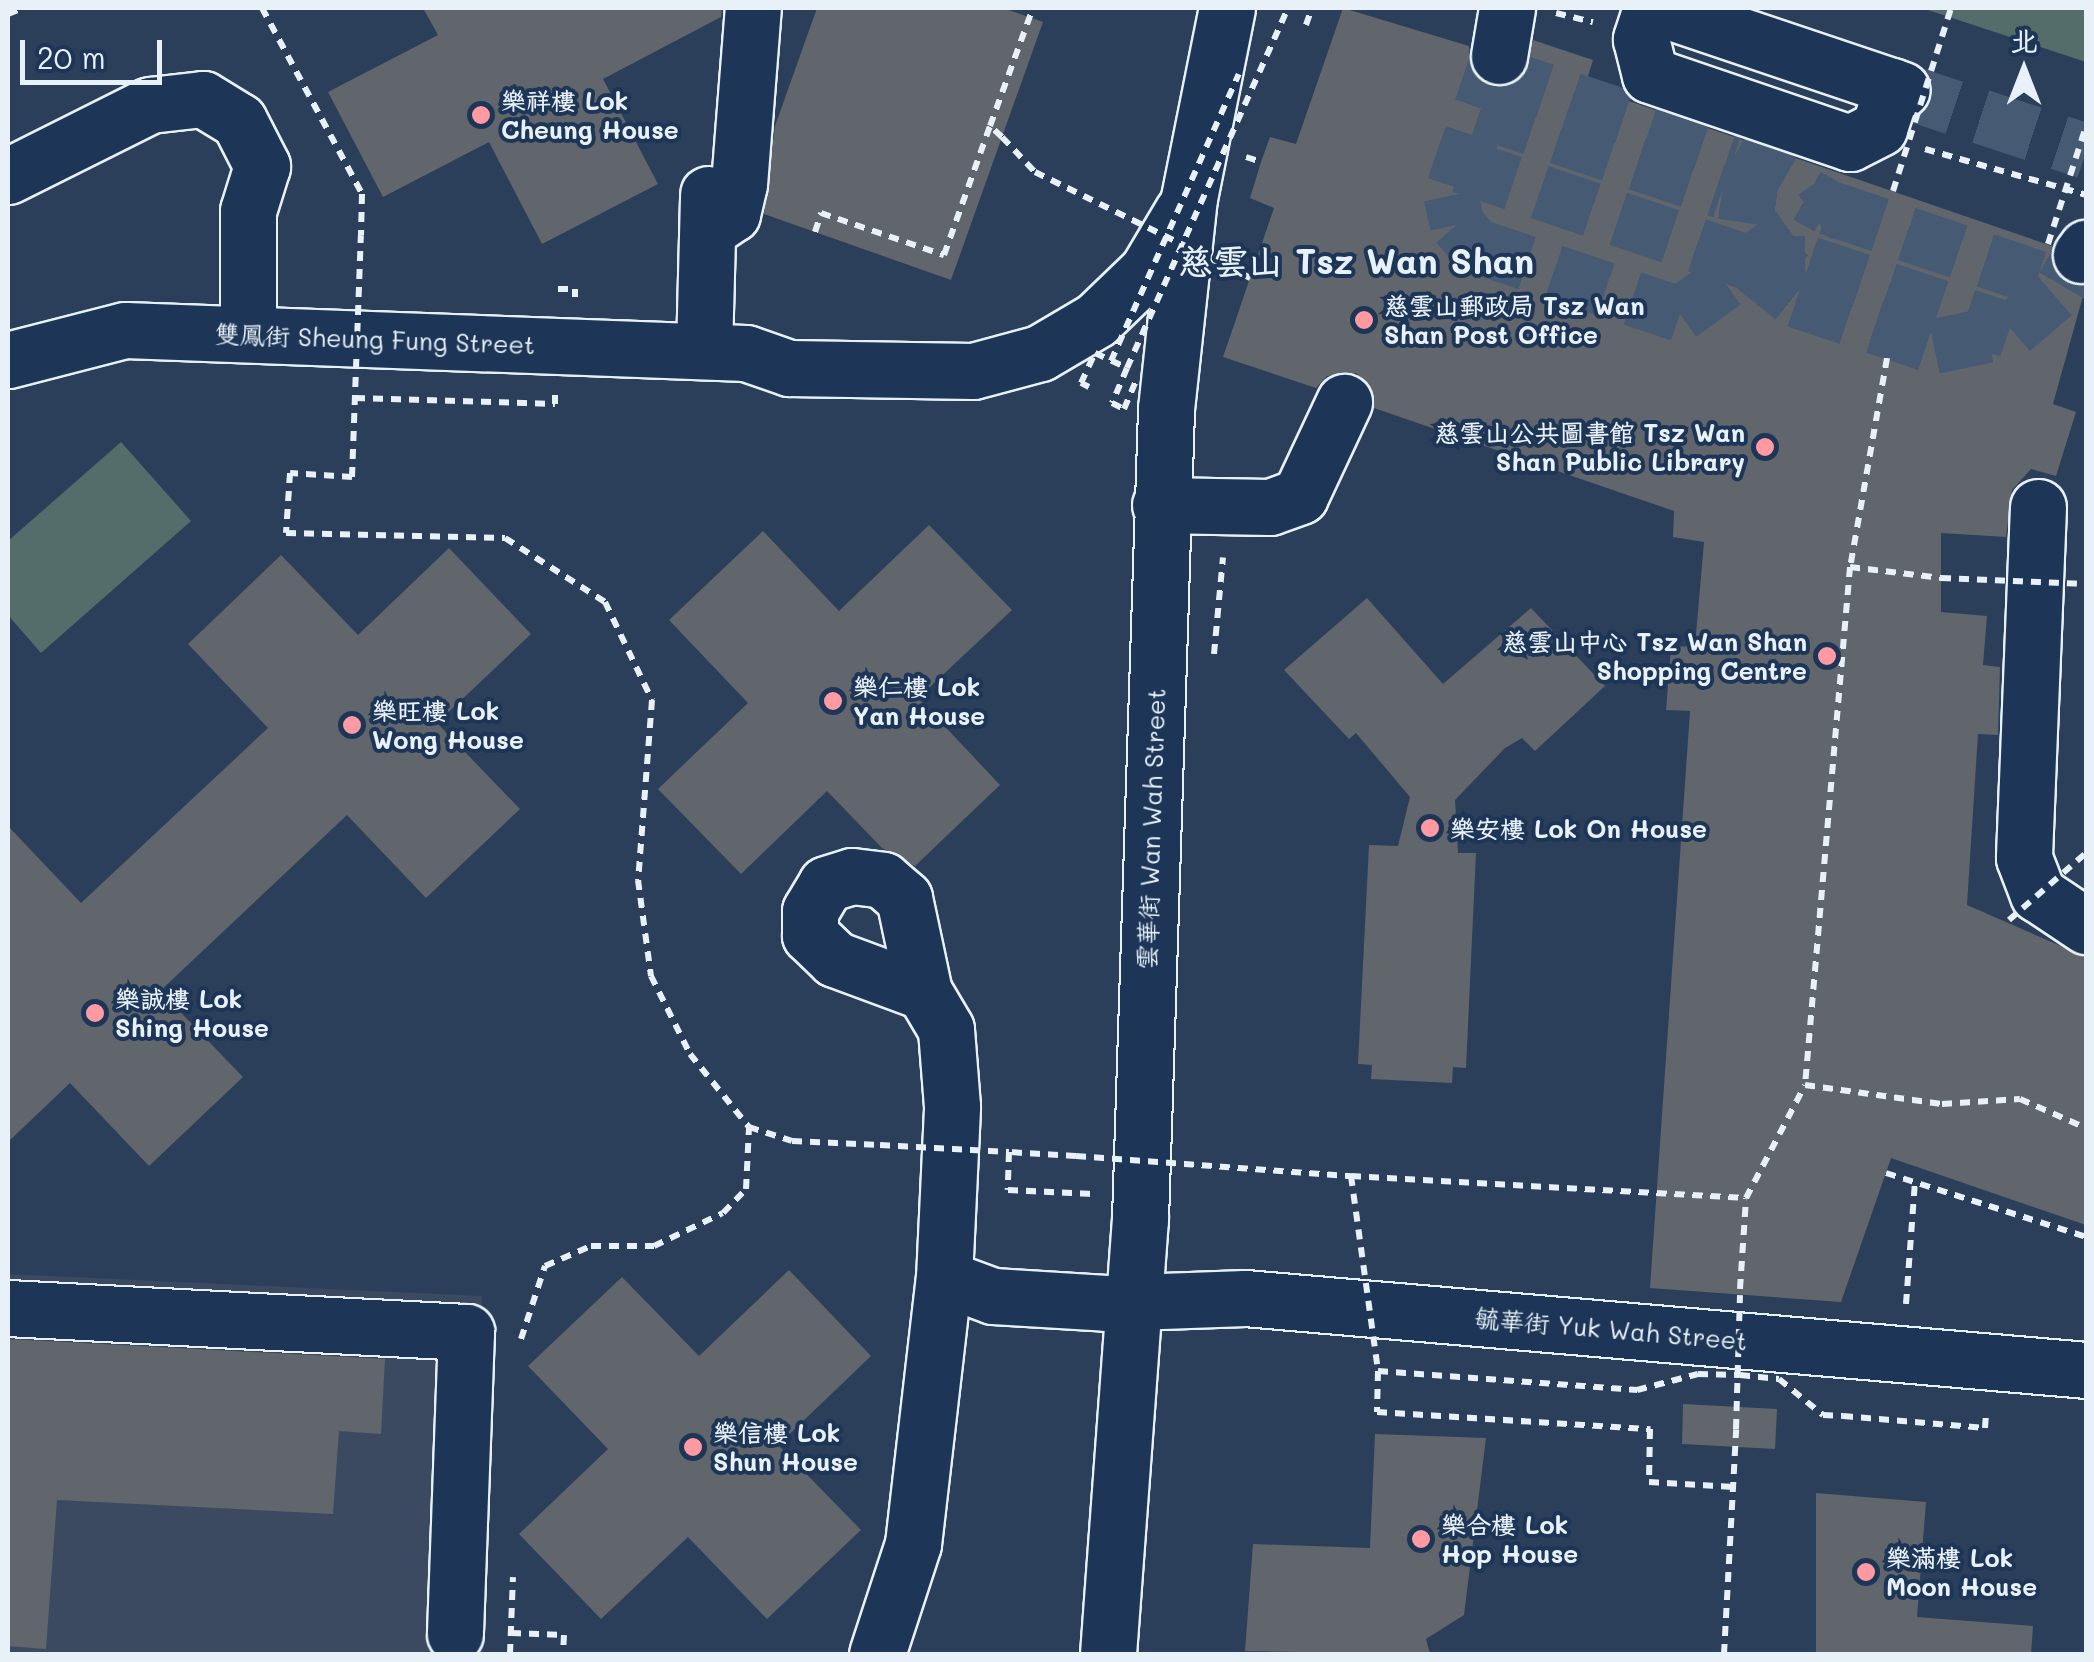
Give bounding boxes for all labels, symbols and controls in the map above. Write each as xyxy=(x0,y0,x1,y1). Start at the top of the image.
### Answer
scale bar xyxy=(25,20,168,82)
north arrow xyxy=(1974,20,2074,120)
text: 北 xyxy=(2010,22,2038,58)
text: 20 m xyxy=(37,37,106,77)
place label: 樂祥樓 Lok Cheung House xyxy=(501,86,679,145)
marker: 樂祥樓 Lok Cheung House xyxy=(470,104,492,126)
district label: 慈雲山 Tsz Wan Shan xyxy=(1178,239,1534,281)
place label: 慈雲山郵政局 Tsz Wan Shan Post Office xyxy=(1384,291,1644,350)
marker: 慈雲山郵政局 Tsz Wan Shan Post Office xyxy=(1353,309,1375,331)
street label: 雙鳳街 Sheung Fung Street xyxy=(214,318,536,360)
place label: 慈雲山公共圖書館 Tsz Wan Shan Public Library xyxy=(1435,418,1745,477)
marker: 慈雲山公共圖書館 Tsz Wan Shan Public Library xyxy=(1754,436,1776,458)
place label: 慈雲山中心 Tsz Wan Shan Shopping Centre xyxy=(1503,627,1807,686)
marker: 慈雲山中心 Tsz Wan Shan Shopping Centre xyxy=(1816,645,1838,667)
place label: 樂仁樓 Lok Yan House xyxy=(853,672,985,731)
street label: 雲華街 Wan Wah Street xyxy=(1131,688,1171,970)
marker: 樂仁樓 Lok Yan House xyxy=(822,690,844,712)
place label: 樂旺樓 Lok Wong House xyxy=(372,696,524,755)
marker: 樂旺樓 Lok Wong House xyxy=(341,714,363,736)
place label: 樂安樓 Lok On House xyxy=(1450,813,1707,843)
marker: 樂安樓 Lok On House xyxy=(1419,817,1441,839)
place label: 樂誠樓 Lok Shing House xyxy=(115,984,269,1043)
marker: 樂誠樓 Lok Shing House xyxy=(84,1002,106,1024)
street label: 毓華街 Yuk Wah Street xyxy=(1473,1302,1749,1356)
place label: 樂信樓 Lok Shun House xyxy=(713,1418,858,1477)
marker: 樂信樓 Lok Shun House xyxy=(682,1436,704,1458)
place label: 樂合樓 Lok Hop House xyxy=(1441,1510,1578,1569)
marker: 樂合樓 Lok Hop House xyxy=(1410,1528,1432,1550)
place label: 樂滿樓 Lok Moon House xyxy=(1886,1543,2037,1602)
marker: 樂滿樓 Lok Moon House xyxy=(1855,1561,1877,1583)

